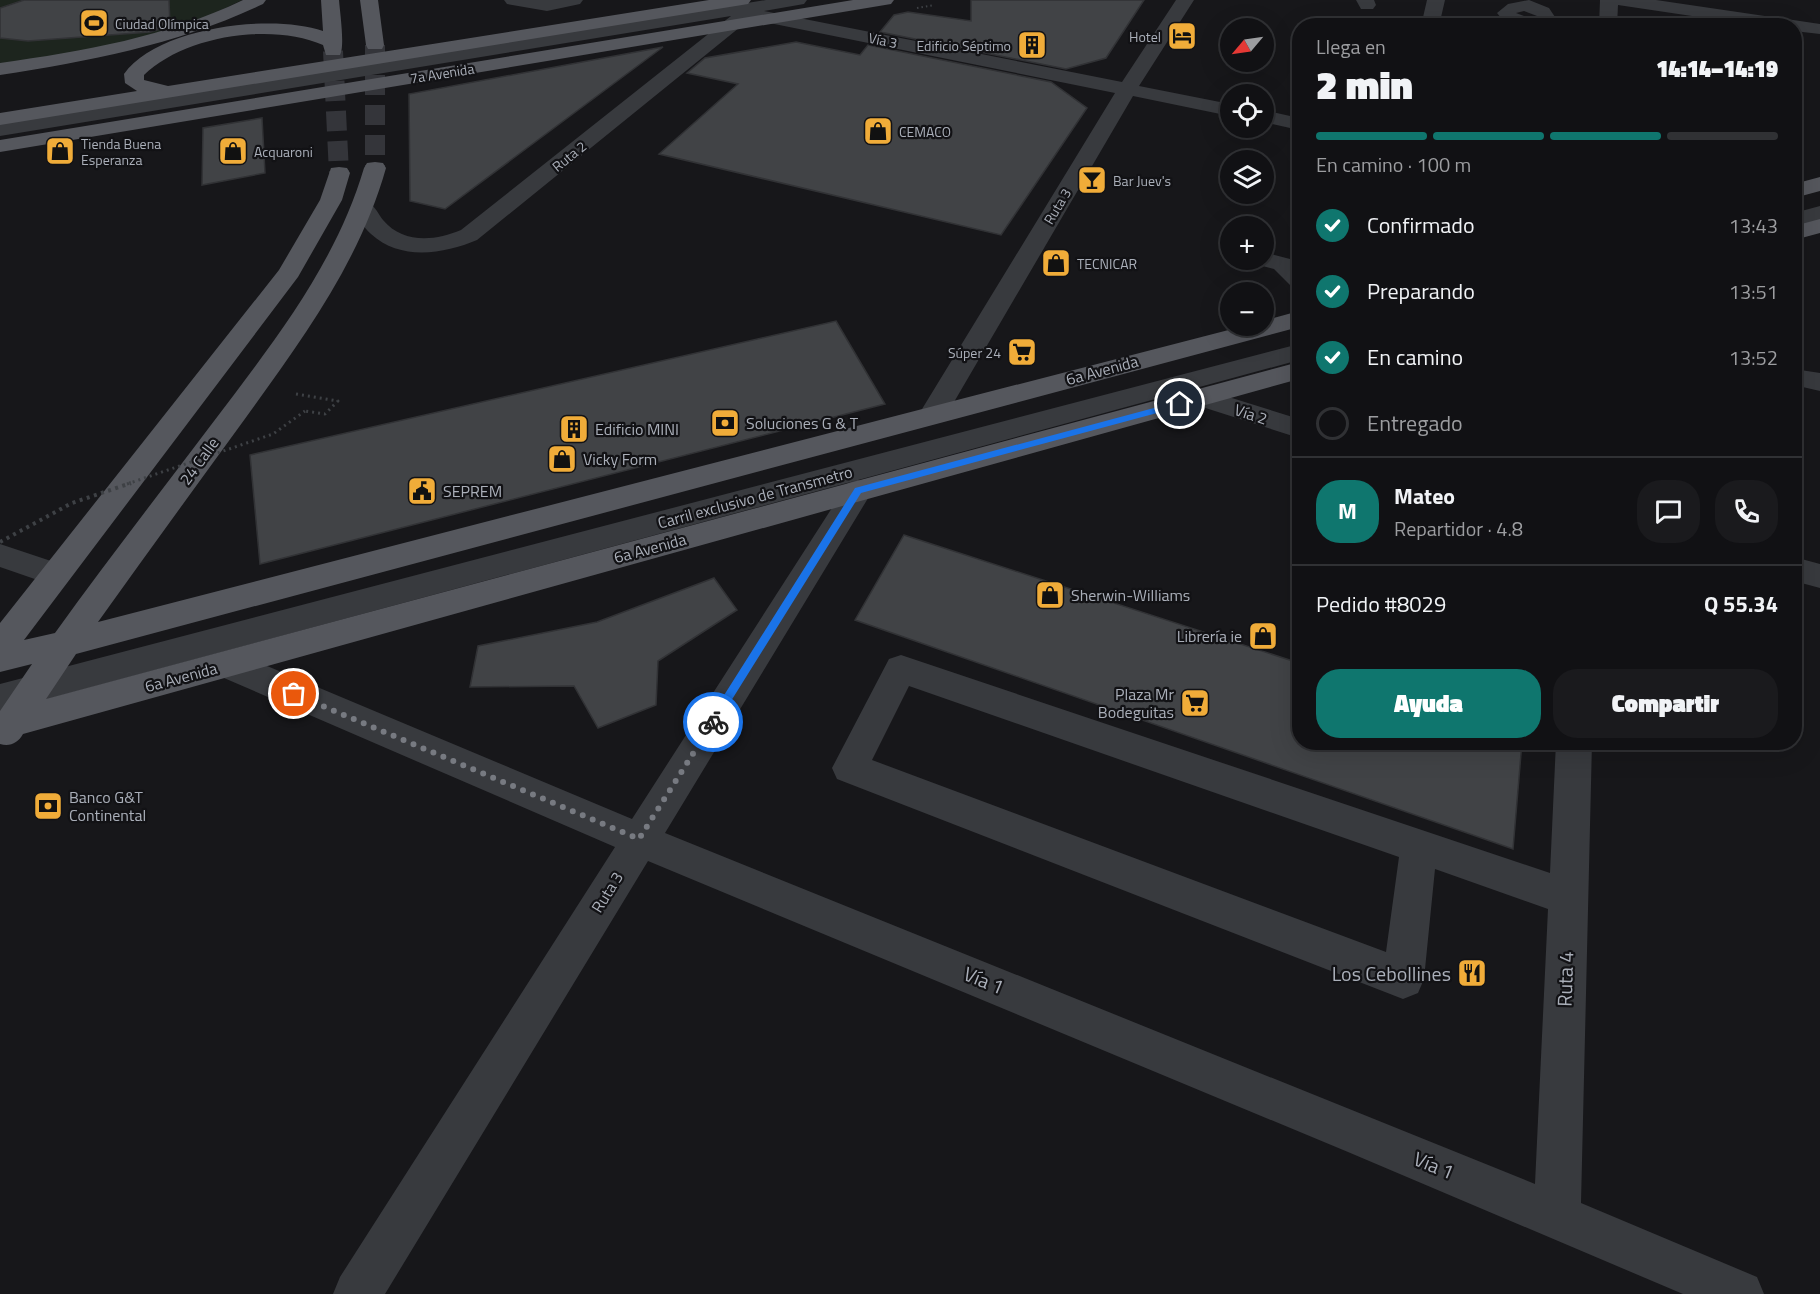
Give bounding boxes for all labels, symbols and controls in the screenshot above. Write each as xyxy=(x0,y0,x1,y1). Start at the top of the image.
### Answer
sports icon: Ciudad Olímpica xyxy=(78,7,110,39)
place label: Ciudad Olímpica xyxy=(115,13,209,34)
north arrow xyxy=(1220,18,1274,72)
map controls xyxy=(1220,18,1274,336)
hotel icon: Hotel xyxy=(1166,20,1198,52)
place label: Hotel xyxy=(1129,26,1161,47)
street label: Vía 3 xyxy=(867,27,899,53)
building icon: Edificio Séptimo xyxy=(1016,29,1048,61)
text: Llega en xyxy=(1316,31,1386,62)
place label: Edificio Séptimo xyxy=(917,35,1011,56)
text: 14:14–14:19 xyxy=(1656,52,1778,86)
text: 2 min xyxy=(1316,55,1413,114)
street label: 7a Avenida xyxy=(408,58,476,88)
button: locate xyxy=(1220,84,1274,138)
shop icon: CEMACO xyxy=(862,115,894,147)
place label: CEMACO xyxy=(899,121,951,142)
place label: Tienda Buena Esperanza xyxy=(81,133,161,170)
shop icon: Tienda Buena Esperanza xyxy=(44,135,76,167)
shop icon: Acquaroni xyxy=(217,135,249,167)
street label: Ruta 2 xyxy=(547,136,591,176)
place label: Acquaroni xyxy=(254,141,313,162)
text: En camino · 100 m xyxy=(1316,149,1471,180)
button: layers xyxy=(1220,150,1274,204)
bar icon: Bar Juev's xyxy=(1076,164,1108,196)
place label: Bar Juev's xyxy=(1113,170,1171,191)
street label: Ruta 3 xyxy=(1038,184,1076,228)
text: Confirmado xyxy=(1367,208,1475,242)
icon: check xyxy=(1316,209,1349,242)
text: 13:43 xyxy=(1729,210,1778,241)
button: + xyxy=(1220,216,1274,270)
shop icon: TECNICAR xyxy=(1040,247,1072,279)
place label: TECNICAR xyxy=(1077,253,1137,274)
text: Preparando xyxy=(1367,274,1475,308)
icon: check xyxy=(1316,275,1349,308)
text: 13:51 xyxy=(1729,276,1778,307)
button: − xyxy=(1220,282,1274,336)
supermarket icon: Súper 24 xyxy=(1006,336,1038,368)
text: En camino xyxy=(1367,340,1463,374)
icon: check xyxy=(1316,341,1349,374)
place label: Súper 24 xyxy=(948,342,1001,363)
text: 13:52 xyxy=(1729,342,1778,373)
street label: 6a Avenida xyxy=(1063,349,1141,391)
pin xyxy=(1154,378,1205,429)
icon: home xyxy=(1163,387,1196,420)
street label: Vía 2 xyxy=(1231,397,1271,431)
text: Entregado xyxy=(1367,406,1463,440)
bank icon: Soluciones G & T xyxy=(709,407,741,439)
place label: Soluciones G & T xyxy=(746,411,859,435)
building icon: Edificio MINI xyxy=(558,413,590,445)
place label: Edificio MINI xyxy=(595,417,679,441)
street label: 24 Calle xyxy=(174,432,224,490)
shop icon: Vicky Form xyxy=(546,443,578,475)
place label: Vicky Form xyxy=(583,447,657,471)
street label: Carril exclusivo de Transmetro xyxy=(655,459,855,535)
public building icon: SEPREM xyxy=(406,475,438,507)
place label: SEPREM xyxy=(443,479,502,503)
text: Mateo xyxy=(1394,479,1455,513)
button: chat xyxy=(1637,480,1700,543)
button: phone xyxy=(1715,480,1778,543)
text: M xyxy=(1338,494,1357,528)
text: Repartidor · 4.8 xyxy=(1394,513,1523,544)
street label: 6a Avenida xyxy=(611,527,689,569)
shop icon: Sherwin-Williams xyxy=(1034,579,1066,611)
place label: Sherwin-Williams xyxy=(1071,583,1190,607)
text: Pedido #8029 xyxy=(1316,587,1446,621)
text: Q 55.34 xyxy=(1704,587,1778,621)
shop icon: Librería ie xyxy=(1247,620,1279,652)
place label: Librería ie xyxy=(1177,624,1242,648)
street label: 6a Avenida xyxy=(142,656,220,698)
pin xyxy=(268,668,319,719)
button: Ayuda xyxy=(1316,669,1541,738)
button: Compartir xyxy=(1553,669,1778,738)
icon: bag xyxy=(277,677,310,710)
place label: Plaza Mr Bodeguitas xyxy=(1098,682,1174,724)
supermarket icon: Plaza Mr Bodeguitas xyxy=(1179,687,1211,719)
courier xyxy=(683,692,743,752)
icon: bike xyxy=(697,706,730,739)
place label: Banco G&T Continental xyxy=(69,785,146,827)
bank icon: Banco G&T Continental xyxy=(32,790,64,822)
street label: Ruta 3 xyxy=(585,867,629,917)
street label: Ruta 4 xyxy=(1549,951,1581,1007)
restaurant icon: Los Cebollines xyxy=(1456,957,1488,989)
street label: Vía 1 xyxy=(959,958,1009,1002)
place label: Los Cebollines xyxy=(1332,958,1451,989)
street label: Vía 1 xyxy=(1409,1143,1459,1187)

